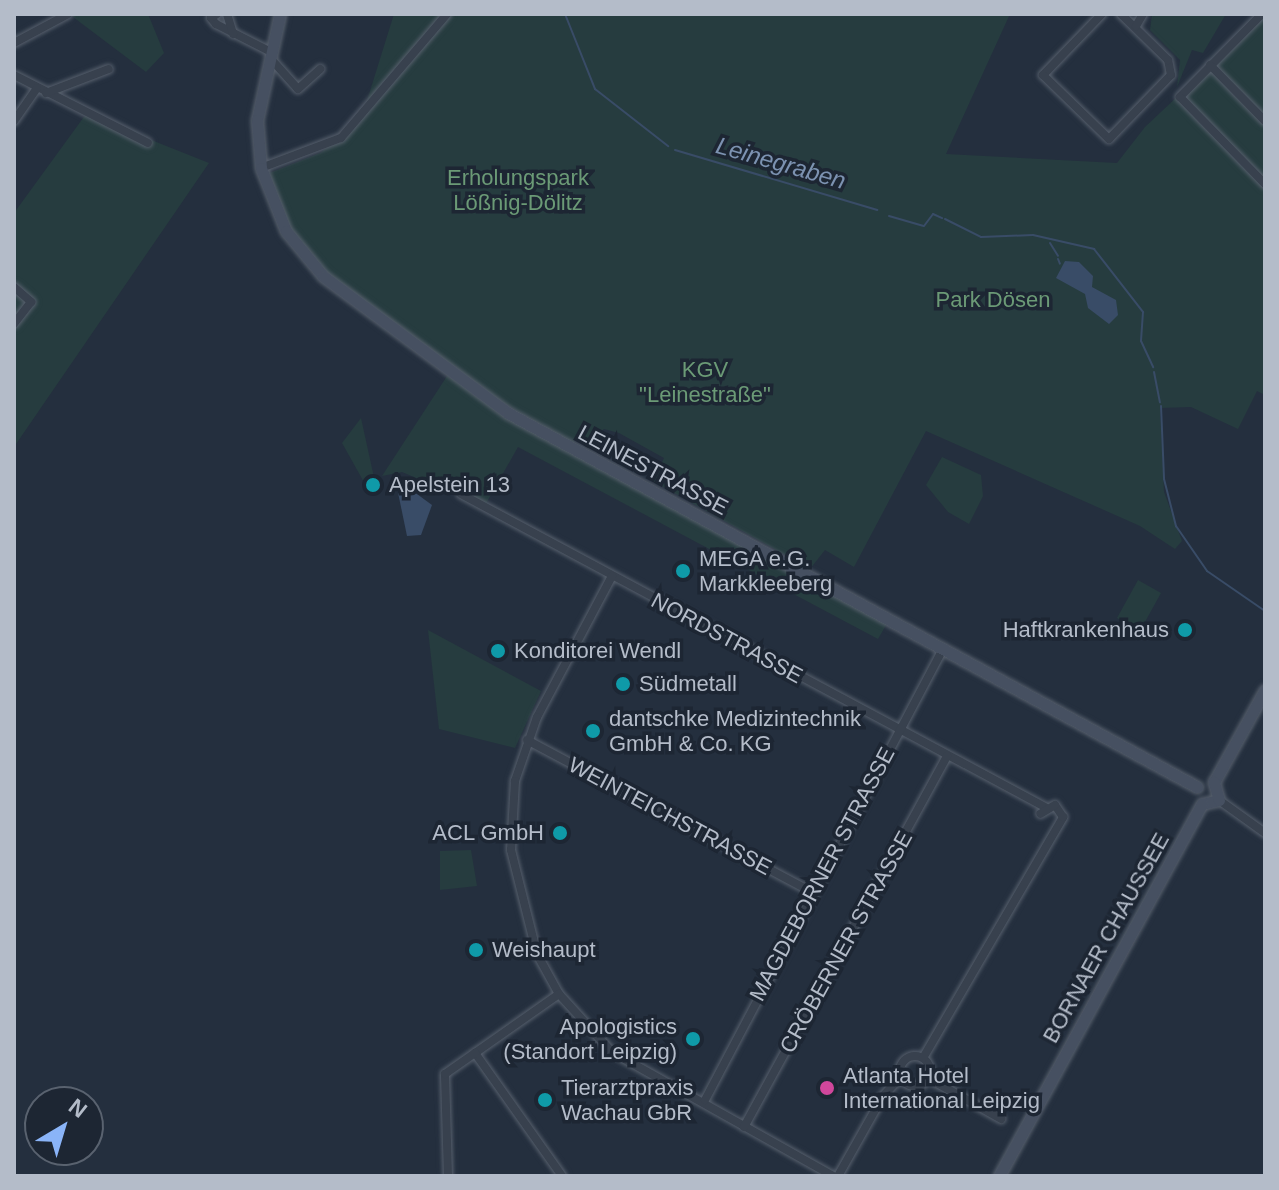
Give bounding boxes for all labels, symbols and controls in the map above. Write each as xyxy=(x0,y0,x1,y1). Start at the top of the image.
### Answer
water label: Leinegraben xyxy=(713,131,849,195)
park label: Erholungspark Lößnig-Dölitz xyxy=(447,164,589,216)
park label: Park Dösen xyxy=(936,287,1050,313)
park label: KGV "Leinestraße" xyxy=(639,356,771,408)
street label: LEINESTRASSE xyxy=(573,419,733,521)
place label: Apelstein 13 xyxy=(389,472,510,498)
marker: Apelstein 13 xyxy=(364,476,382,494)
place label: MEGA e.G. Markkleeberg xyxy=(699,545,832,596)
marker: MEGA e.G. Markkleeberg xyxy=(674,562,692,580)
street label: NORDSTRASSE xyxy=(647,587,807,689)
place label: Haftkrankenhaus xyxy=(1003,617,1169,643)
marker: Haftkrankenhaus xyxy=(1176,621,1194,639)
place label: Konditorei Wendl xyxy=(514,638,681,664)
marker: Konditorei Wendl xyxy=(489,642,507,660)
place label: Südmetall xyxy=(639,671,737,697)
marker: Südmetall xyxy=(614,675,632,693)
place label: dantschke Medizintechnik GmbH & Co. KG xyxy=(609,705,861,756)
marker: dantschke Medizintechnik GmbH & Co. KG xyxy=(584,722,602,740)
street label: MAGDEBORNER STRASSE xyxy=(744,743,900,1005)
street label: WEINTEICHSTRASSE xyxy=(564,751,776,881)
place label: ACL GmbH xyxy=(432,820,544,846)
marker: ACL GmbH xyxy=(551,824,569,842)
street label: CRÖBERNER STRASSE xyxy=(774,827,918,1057)
street label: BORNAER CHAUSSEE xyxy=(1037,828,1175,1048)
place label: Weishaupt xyxy=(492,937,596,963)
marker: Weishaupt xyxy=(467,941,485,959)
place label: Apologistics (Standort Leipzig) xyxy=(503,1013,677,1064)
marker: Apologistics (Standort Leipzig) xyxy=(684,1030,702,1048)
place label: Atlanta Hotel International Leipzig xyxy=(843,1062,1040,1114)
place label: Tierarztpraxis Wachau GbR xyxy=(561,1074,693,1126)
marker: Atlanta Hotel International Leipzig xyxy=(818,1079,836,1097)
north arrow xyxy=(24,1086,104,1166)
marker: Tierarztpraxis Wachau GbR xyxy=(536,1091,554,1109)
text: N xyxy=(64,1094,92,1123)

